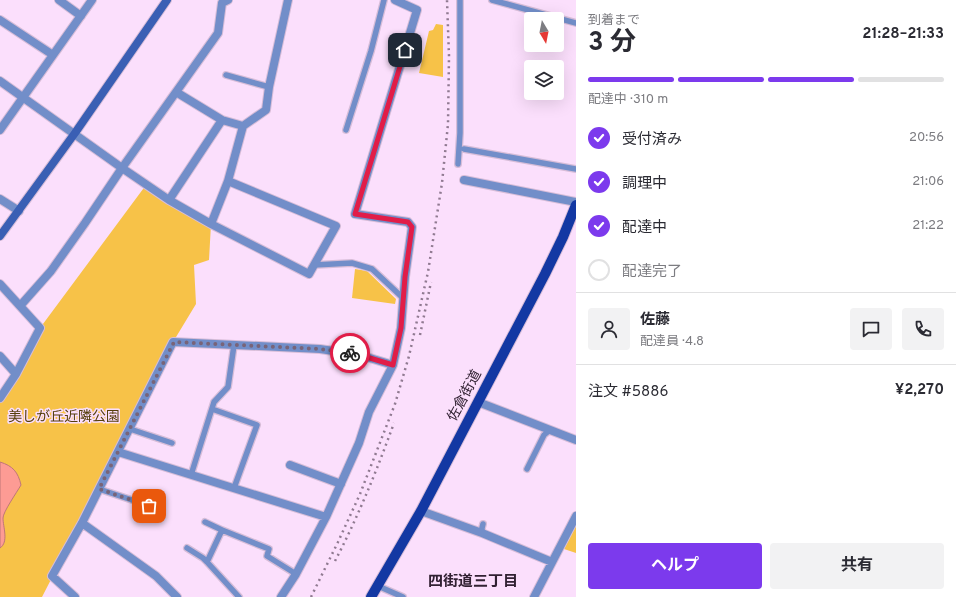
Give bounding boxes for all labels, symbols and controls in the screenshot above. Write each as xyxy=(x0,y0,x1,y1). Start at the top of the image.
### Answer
north arrow xyxy=(524,12,564,52)
map controls xyxy=(524,12,564,100)
text: 到着まで xyxy=(588,13,640,29)
text: 21:28–21:33 xyxy=(862,25,944,44)
text: 3 分 xyxy=(588,27,636,60)
pin xyxy=(388,33,422,67)
icon: home xyxy=(394,39,416,61)
button: layers xyxy=(524,60,564,100)
text: 配達中 · 310 m xyxy=(588,92,668,108)
icon: check xyxy=(588,127,610,149)
text: 20:56 xyxy=(909,130,944,146)
text: 受付済み xyxy=(622,131,682,150)
icon: check xyxy=(588,171,610,193)
text: 21:06 xyxy=(912,174,944,190)
text: 調理中 xyxy=(622,175,667,194)
icon: check xyxy=(588,215,610,237)
text: 21:22 xyxy=(912,218,944,234)
text: 配達中 xyxy=(622,219,667,238)
text: 配達完了 xyxy=(622,263,682,282)
button: person xyxy=(588,308,630,350)
button: chat xyxy=(850,308,892,350)
button: phone xyxy=(902,308,944,350)
text: 佐藤 xyxy=(640,311,670,330)
courier xyxy=(330,333,370,373)
text: 配達員 · 4.8 xyxy=(640,334,704,350)
icon: bike xyxy=(339,342,361,364)
street label: 佐倉街道 xyxy=(444,367,486,425)
text: ¥2,270 xyxy=(895,381,944,400)
text: 注文 #5886 xyxy=(588,383,668,402)
park label: 美しが丘近隣公園 xyxy=(8,409,120,426)
pin xyxy=(132,489,166,523)
icon: bag xyxy=(138,495,160,517)
button: ヘルプ xyxy=(588,543,762,589)
button: 共有 xyxy=(770,543,944,589)
district label: 四街道三丁目 xyxy=(428,573,518,592)

